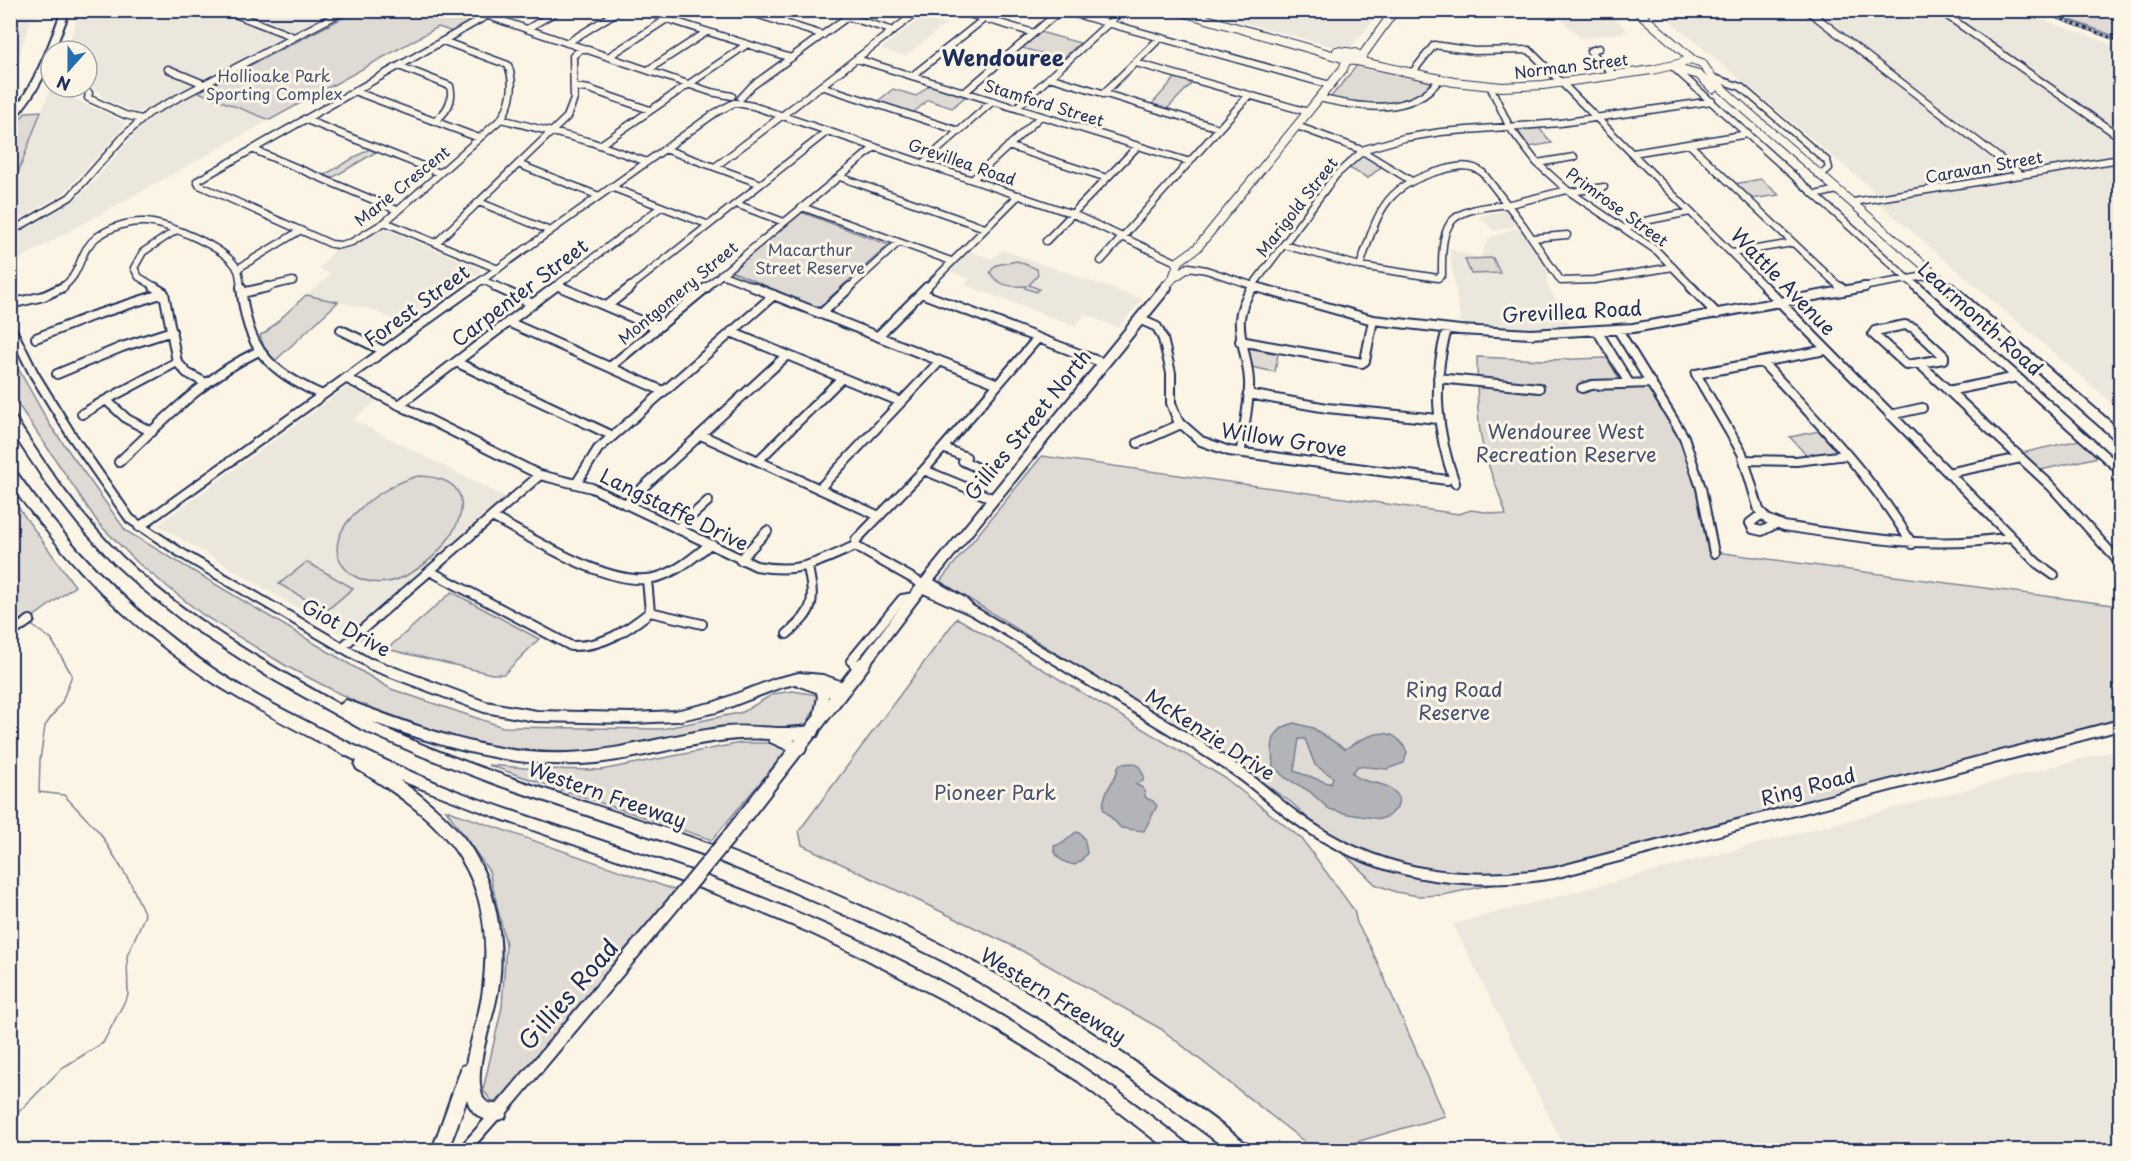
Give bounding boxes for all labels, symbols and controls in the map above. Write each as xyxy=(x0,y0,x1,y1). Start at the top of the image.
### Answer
north arrow xyxy=(39,39,99,99)
district label: Wendouree xyxy=(942,40,1065,73)
street label: Norman Street xyxy=(1513,46,1629,84)
park label: Hollioake Park Sporting Complex xyxy=(206,63,342,105)
text: N xyxy=(53,70,73,97)
street label: Stamford Street xyxy=(981,72,1108,132)
street label: Grevillea Road xyxy=(905,131,1019,191)
street label: Marie Crescent xyxy=(349,139,454,231)
street label: Caravan Street xyxy=(1923,144,2045,188)
street label: Marigold Street xyxy=(1250,151,1343,261)
street label: Primrose Street xyxy=(1561,161,1674,252)
street label: Wattle Avenue xyxy=(1724,221,1843,342)
street label: Carpenter Street xyxy=(445,231,594,354)
street label: Montgomery Street xyxy=(612,235,743,350)
park label: Macarthur Street Reserve xyxy=(755,237,865,279)
street label: Learmonth Road xyxy=(1912,254,2050,383)
street label: Forest Street xyxy=(357,257,476,354)
street label: Grevillea Road xyxy=(1501,292,1643,330)
street label: Gillies Street North xyxy=(957,342,1098,507)
street label: Willow Grove xyxy=(1219,414,1349,464)
park label: Wendouree West Recreation Reserve xyxy=(1475,416,1657,469)
street label: Langstaffe Drive xyxy=(595,460,754,558)
street label: Giot Drive xyxy=(296,590,397,664)
park label: Ring Road Reserve xyxy=(1405,674,1503,727)
street label: McKenzie Drive xyxy=(1140,681,1281,787)
street label: Western Freeway xyxy=(524,753,691,835)
street label: Ring Road xyxy=(1757,759,1859,813)
park label: Pioneer Park xyxy=(934,777,1056,807)
street label: Gillies Road xyxy=(509,930,626,1057)
street label: Western Freeway xyxy=(975,940,1132,1051)

